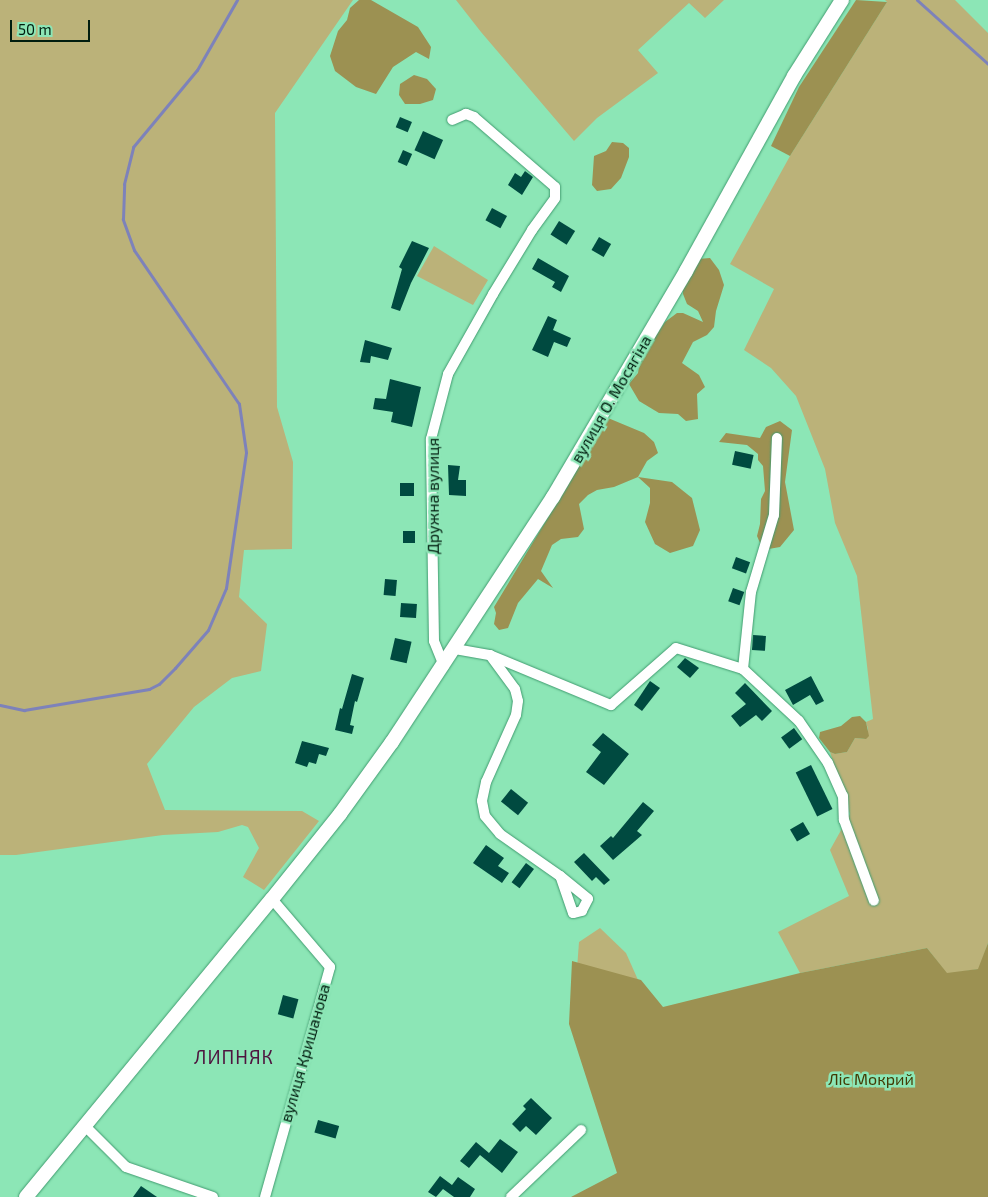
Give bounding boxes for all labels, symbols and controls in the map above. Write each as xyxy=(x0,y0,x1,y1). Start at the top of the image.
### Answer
scale bar xyxy=(12,10,92,42)
text: 50 m xyxy=(18,20,52,38)
street label: вулиця О. Мосягіна xyxy=(567,332,655,466)
street label: Дружна вулиця xyxy=(423,438,443,554)
street label: вулиця Кришанова xyxy=(276,982,334,1124)
district label: ЛИПНЯК xyxy=(193,1046,275,1068)
park label: Ліс Мокрий xyxy=(828,1069,914,1089)

